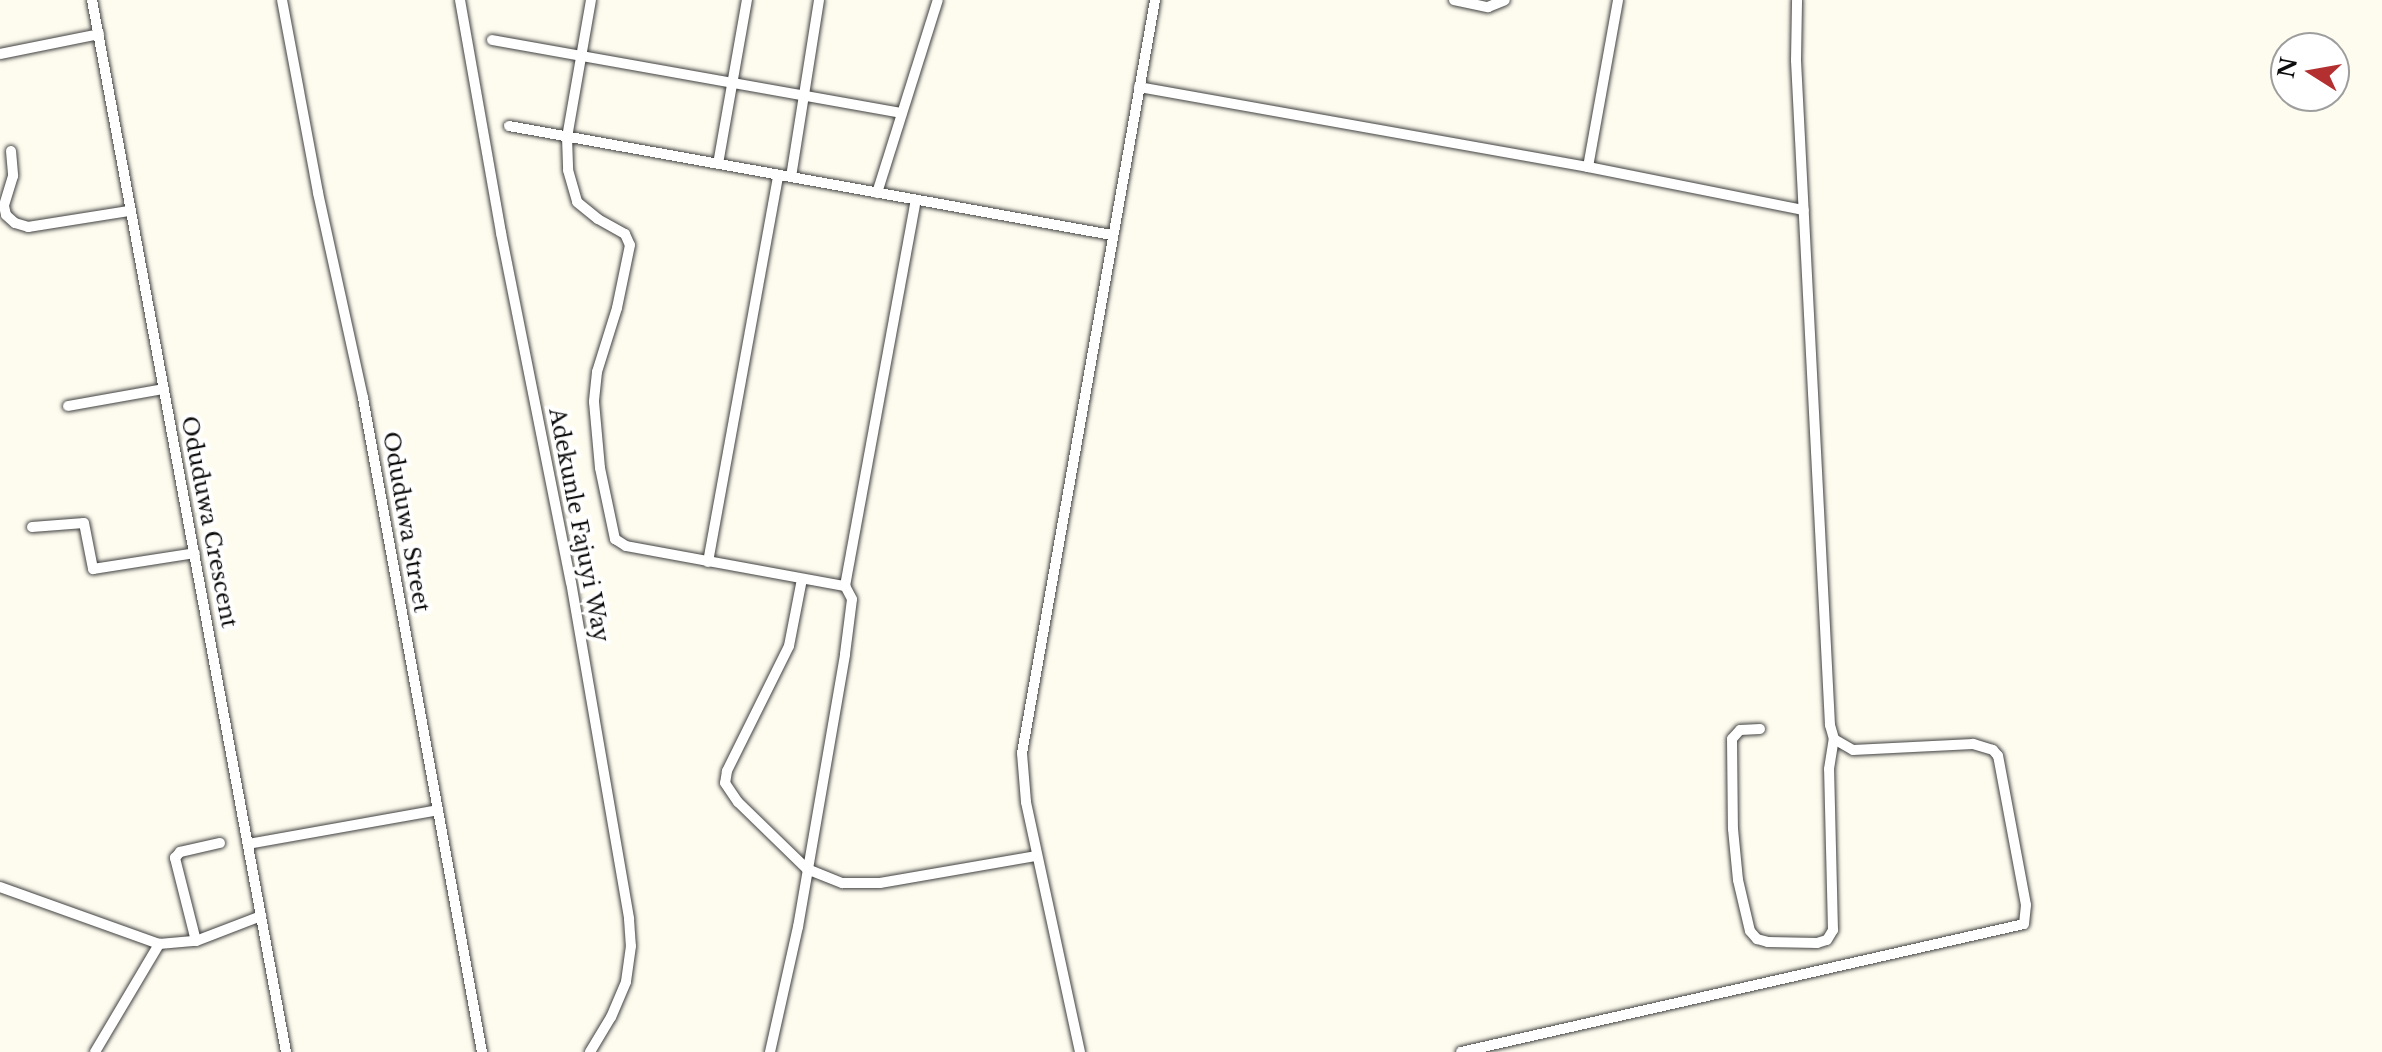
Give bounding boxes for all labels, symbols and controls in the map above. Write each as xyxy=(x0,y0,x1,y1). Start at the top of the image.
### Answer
north arrow xyxy=(2270,32,2350,112)
text: N xyxy=(2273,55,2303,80)
street label: Adekunle Fajuyi Way xyxy=(543,405,615,645)
street label: Oduduwa Crescent xyxy=(175,414,243,630)
street label: Oduduwa Street xyxy=(377,430,435,614)

